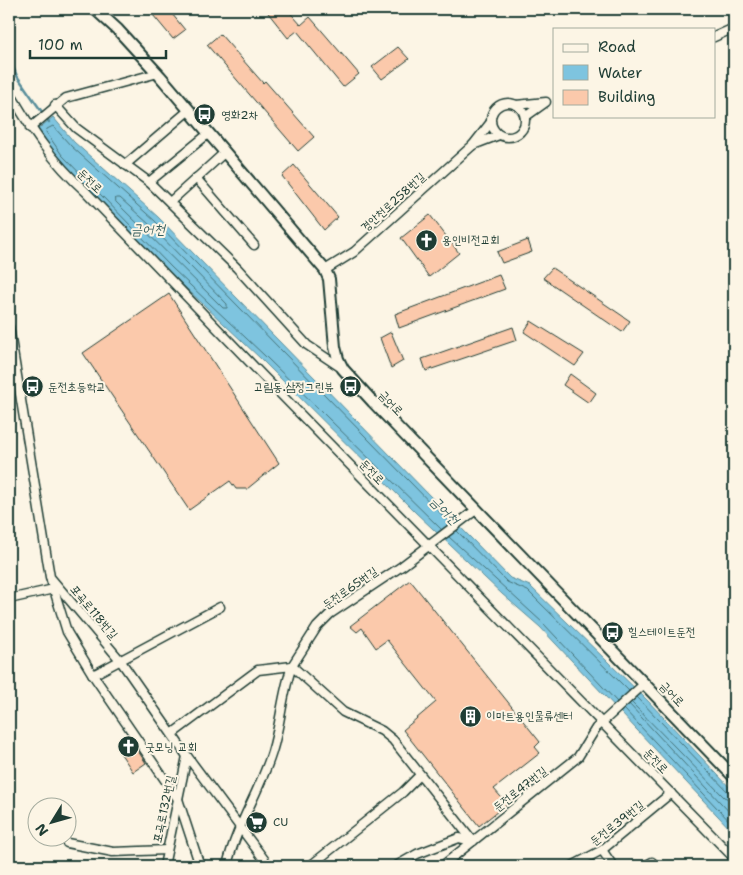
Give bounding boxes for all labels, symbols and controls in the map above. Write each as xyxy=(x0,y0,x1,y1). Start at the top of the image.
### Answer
scale bar xyxy=(30,28,166,60)
legend xyxy=(553,28,716,118)
text: 100 m xyxy=(38,35,83,55)
text: Road xyxy=(598,37,636,57)
text: Water xyxy=(598,63,642,83)
text: Building xyxy=(598,87,655,107)
bus stop icon: 영화2차 xyxy=(193,103,217,127)
place label: 영화2차 xyxy=(221,107,258,123)
street label: 둔전로 xyxy=(74,165,106,197)
street label: 경안천로258번길 xyxy=(357,169,429,235)
water label: 금어천 xyxy=(131,220,167,238)
church icon: 용인비전교회 xyxy=(414,228,438,252)
place label: 용인비전교회 xyxy=(442,232,500,248)
bus stop icon: 둔전초등학교 xyxy=(20,375,44,399)
bus stop icon: 고림동.삼정그린뷰 xyxy=(338,375,362,399)
place label: 둔전초등학교 xyxy=(48,379,106,395)
place label: 고림동.삼정그린뷰 xyxy=(254,379,334,395)
street label: 금어로 xyxy=(375,387,407,419)
street label: 둔전로 xyxy=(356,456,388,488)
water label: 금어천 xyxy=(427,492,465,530)
street label: 둔전로65번길 xyxy=(319,563,381,613)
street label: 포곡로118번길 xyxy=(67,582,122,643)
bus stop icon: 힐스테이트둔전 xyxy=(600,620,624,644)
place label: 힐스테이트둔전 xyxy=(628,624,696,640)
street label: 금어로 xyxy=(656,678,688,710)
building icon: 이마트용인물류센터 xyxy=(458,704,482,728)
place label: 이마트용인물류센터 xyxy=(486,708,573,724)
church icon: 굿모닝 교회 xyxy=(117,735,141,759)
place label: 굿모닝 교회 xyxy=(145,739,197,755)
street label: 둔전로 xyxy=(640,745,672,777)
street label: 둔전로47번길 xyxy=(490,763,551,815)
street label: 포곡로132번길 xyxy=(149,773,179,844)
street label: 둔전로39번길 xyxy=(587,797,648,849)
north arrow xyxy=(28,798,78,848)
supermarket icon: CU xyxy=(245,810,269,834)
place label: CU xyxy=(273,814,288,830)
text: N xyxy=(31,820,52,840)

